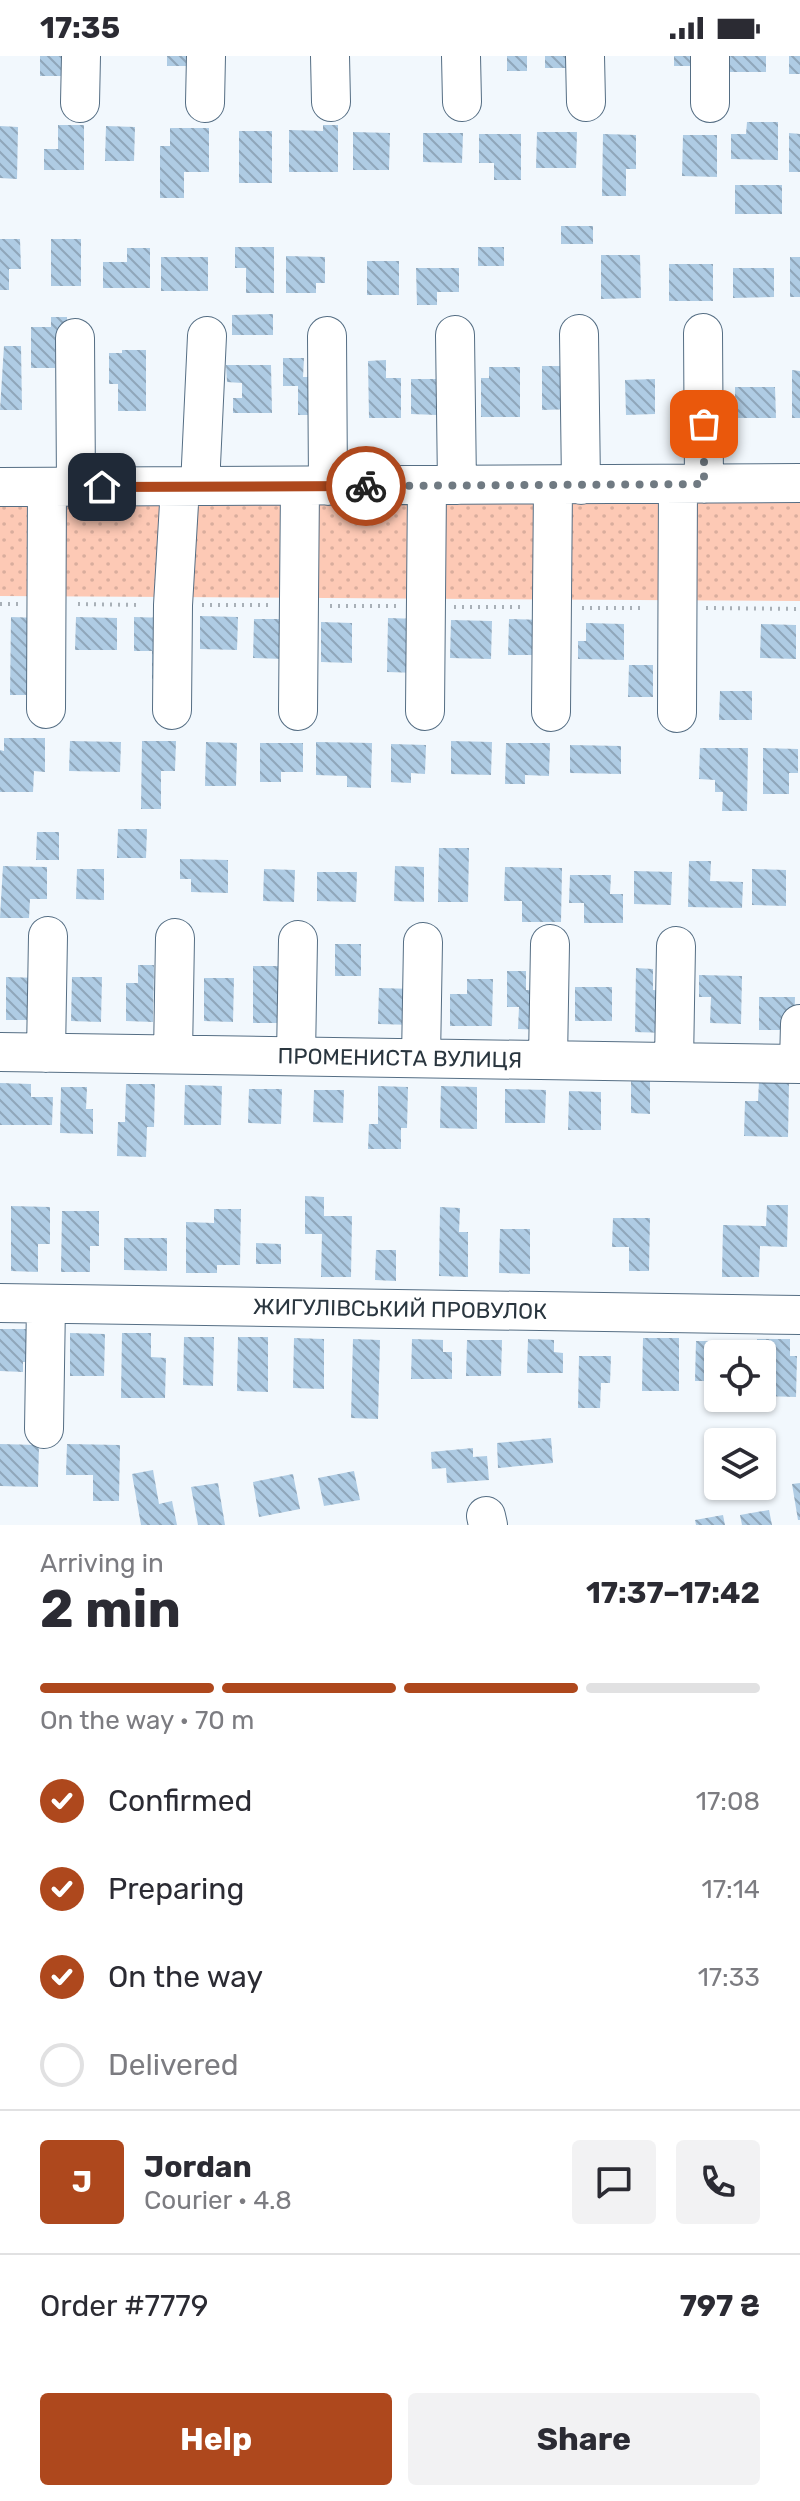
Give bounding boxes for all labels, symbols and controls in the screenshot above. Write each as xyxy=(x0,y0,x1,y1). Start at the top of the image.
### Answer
text: 17:35 xyxy=(40,10,120,46)
pin xyxy=(670,390,738,458)
icon: bag xyxy=(682,402,726,446)
courier xyxy=(326,446,406,526)
pin xyxy=(68,453,136,521)
icon: bike xyxy=(344,464,388,508)
icon: home xyxy=(80,465,124,509)
street label: ПРОМЕНИСТА ВУЛИЦЯ xyxy=(278,1042,522,1074)
street label: ЖИГУЛІВСЬКИЙ ПРОВУЛОК xyxy=(253,1293,547,1325)
map controls xyxy=(704,1340,776,1500)
button: locate xyxy=(704,1340,776,1412)
button: layers xyxy=(704,1428,776,1500)
text: Arriving in xyxy=(40,1548,164,1579)
text: 17:37–17:42 xyxy=(586,1575,760,1611)
text: 2 min xyxy=(40,1578,181,1640)
text: On the way · 70 m xyxy=(40,1705,254,1736)
icon: check xyxy=(40,1779,84,1823)
text: Confirmed xyxy=(108,1783,252,1819)
text: 17:08 xyxy=(696,1786,760,1817)
icon: check xyxy=(40,1867,84,1911)
text: Preparing xyxy=(108,1871,244,1907)
text: 17:14 xyxy=(702,1874,760,1905)
icon: check xyxy=(40,1955,84,1999)
text: On the way xyxy=(108,1959,263,1995)
text: 17:33 xyxy=(698,1962,760,1993)
text: Delivered xyxy=(108,2047,239,2083)
button: chat xyxy=(572,2140,656,2224)
button: phone xyxy=(676,2140,760,2224)
text: Jordan xyxy=(144,2149,252,2185)
text: J xyxy=(72,2164,92,2200)
text: Courier · 4.8 xyxy=(144,2185,292,2216)
text: Order #7779 xyxy=(40,2288,209,2324)
text: 797 ₴ xyxy=(680,2288,760,2324)
button: Help xyxy=(40,2393,392,2485)
button: Share xyxy=(408,2393,760,2485)

